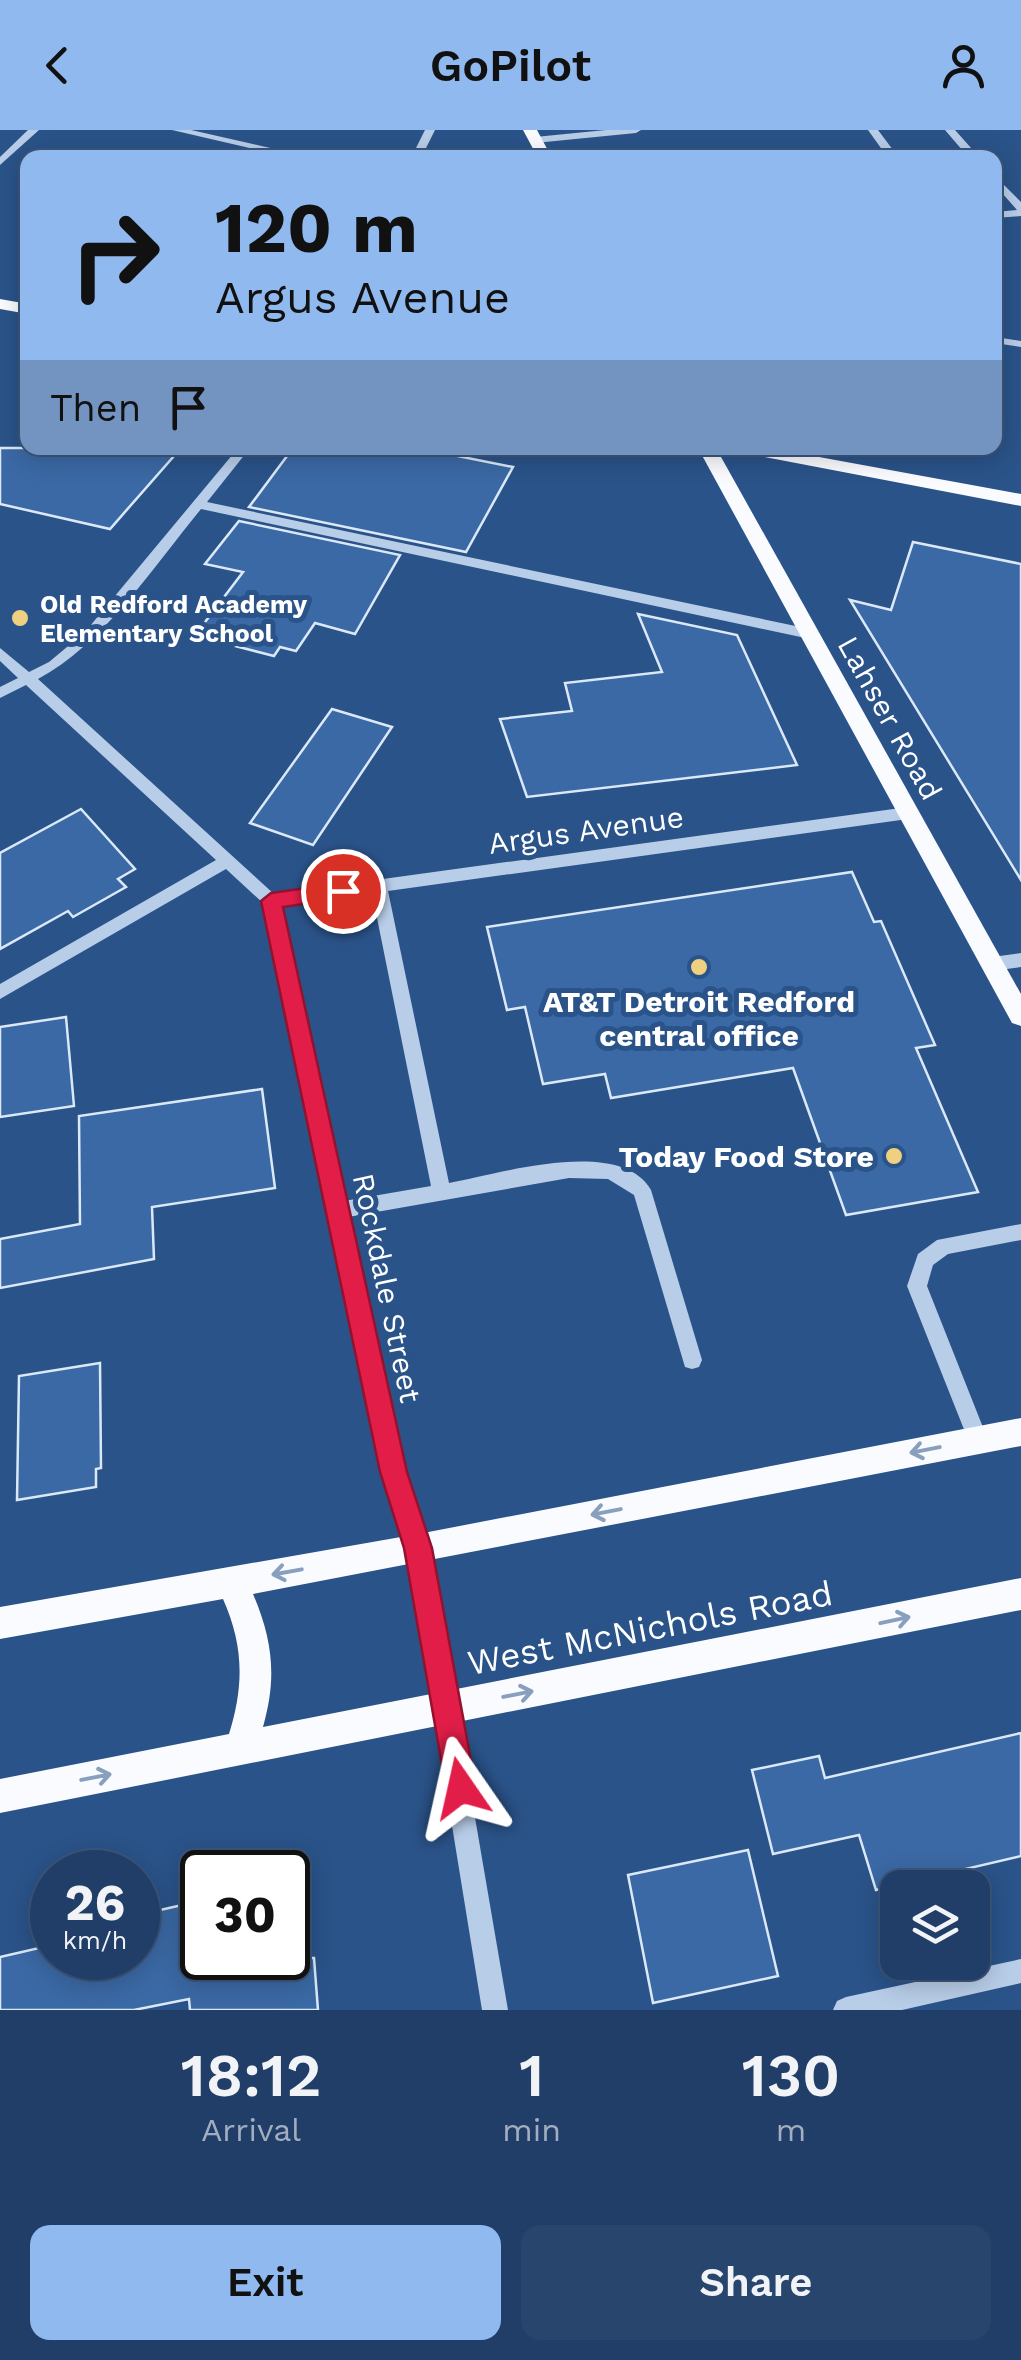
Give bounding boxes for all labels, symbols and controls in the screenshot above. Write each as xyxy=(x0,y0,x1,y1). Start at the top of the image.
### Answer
icon: back xyxy=(30,38,85,93)
icon: person xyxy=(936,38,991,93)
text: GoPilot xyxy=(430,39,591,92)
text: 120 m xyxy=(215,187,418,269)
icon: right xyxy=(50,190,180,320)
text: Argus Avenue xyxy=(215,271,510,324)
icon: arrive xyxy=(161,380,216,435)
text: Then xyxy=(50,386,141,430)
place label: Old Redford Academy Elementary School xyxy=(40,590,308,648)
marker: Old Redford Academy Elementary School xyxy=(9,607,31,629)
street label: Lahser Road xyxy=(831,630,949,806)
street label: Argus Avenue xyxy=(486,799,686,861)
pin xyxy=(301,849,386,934)
icon: arrive xyxy=(316,864,371,919)
marker: AT&T Detroit Redford central office xyxy=(688,956,710,978)
place label: AT&T Detroit Redford central office xyxy=(543,984,855,1053)
place label: Today Food Store xyxy=(618,1139,874,1174)
marker: Today Food Store xyxy=(883,1145,905,1167)
street label: Rockdale Street xyxy=(346,1170,428,1406)
one-way arrow xyxy=(909,1441,942,1460)
one-way arrow xyxy=(590,1503,623,1522)
one-way arrow xyxy=(271,1563,304,1582)
street label: West McNichols Road xyxy=(464,1572,836,1684)
one-way arrow xyxy=(878,1610,910,1629)
one-way arrow xyxy=(501,1684,533,1703)
position arrow xyxy=(409,1736,513,1840)
one-way arrow xyxy=(79,1767,111,1786)
speed limit sign: 30 xyxy=(180,1850,310,1980)
map controls xyxy=(880,1870,990,1980)
button: layers xyxy=(880,1870,990,1980)
text: 26 xyxy=(65,1873,125,1932)
text: km/h xyxy=(63,1926,127,1955)
text: 18:12 xyxy=(181,2040,322,2111)
text: 1 xyxy=(519,2040,544,2111)
text: 130 xyxy=(742,2040,840,2111)
text: Arrival xyxy=(201,2111,301,2149)
text: min xyxy=(502,2111,561,2149)
text: m xyxy=(776,2111,806,2149)
button: Exit xyxy=(30,2225,501,2340)
button: Share xyxy=(521,2225,991,2340)

